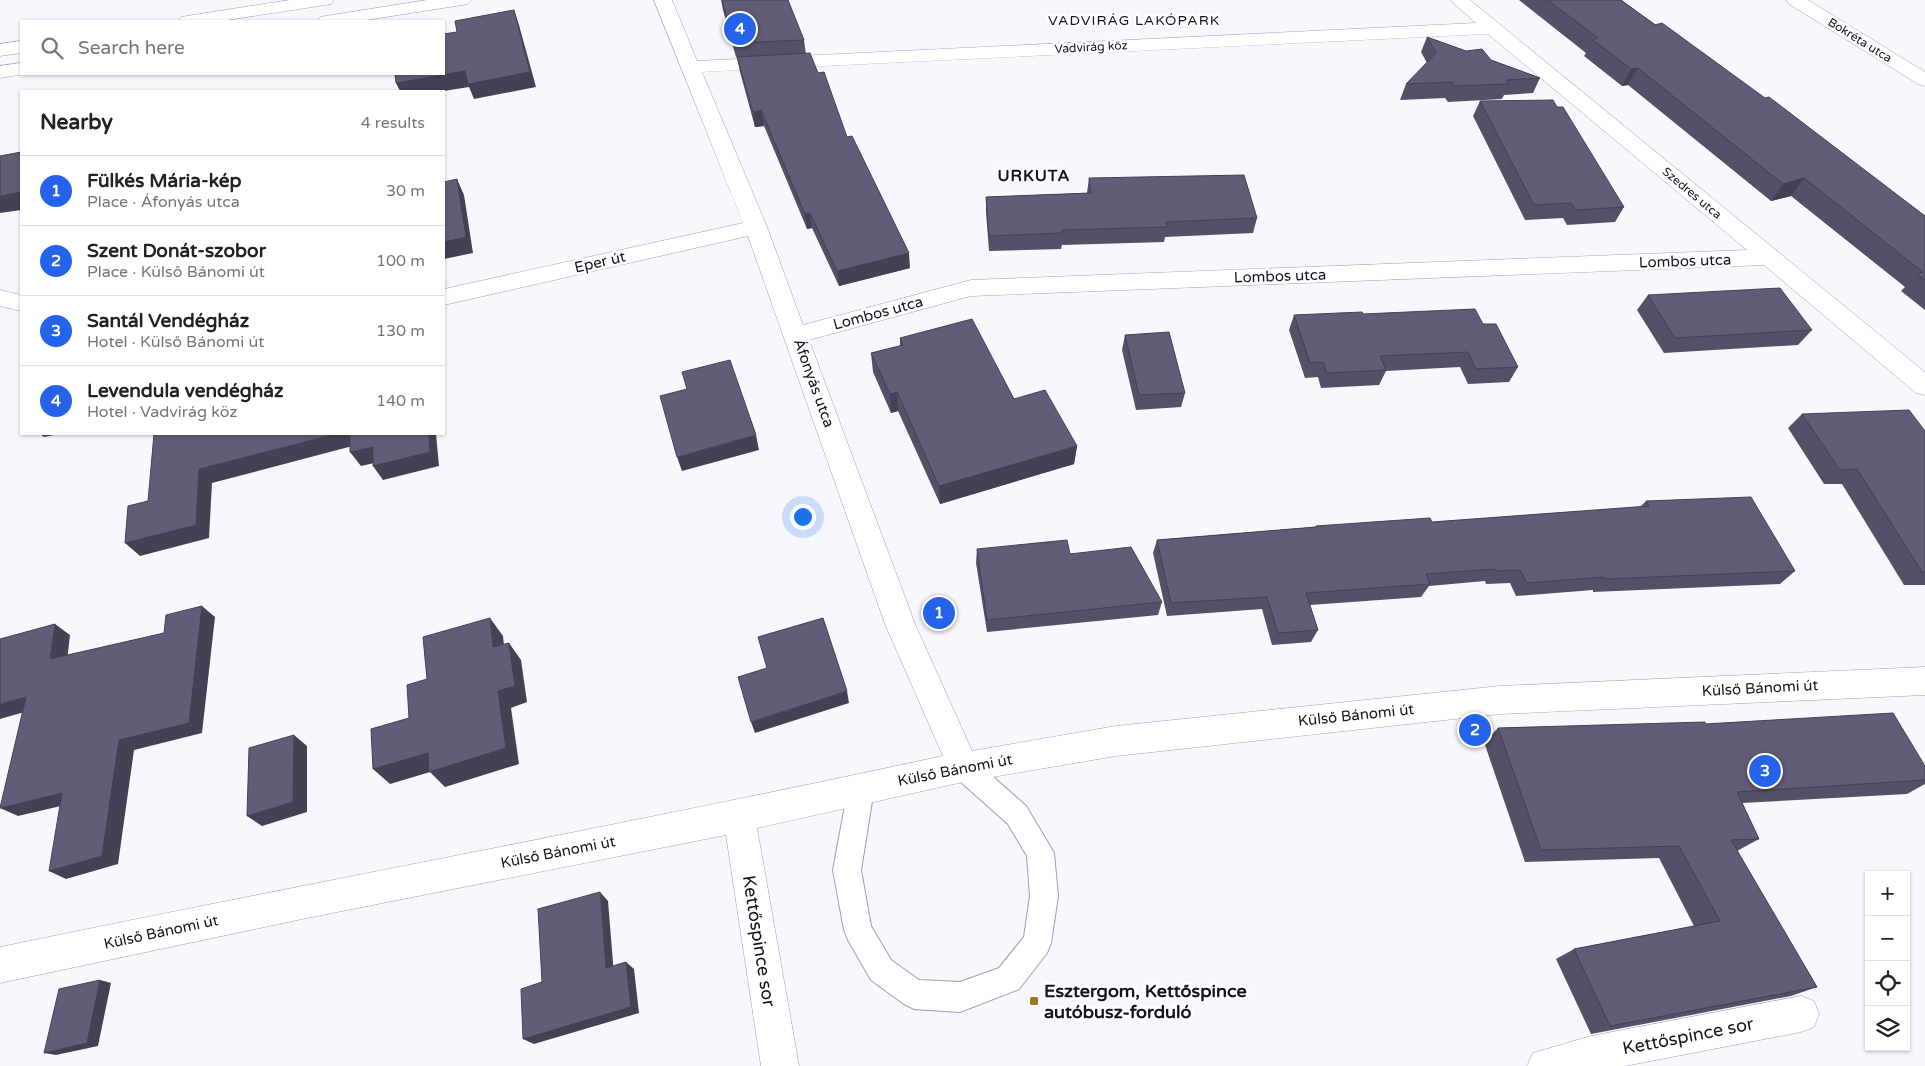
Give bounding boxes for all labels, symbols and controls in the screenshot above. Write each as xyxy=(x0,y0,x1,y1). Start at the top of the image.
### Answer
pin: 4 xyxy=(724,10,756,48)
district label: VADVIRÁG LAKÓPARK xyxy=(1048,12,1220,29)
street label: Bokréta utca xyxy=(1825,15,1895,65)
search box xyxy=(20,20,445,75)
icon: search xyxy=(38,34,66,62)
text: Search here xyxy=(78,37,185,59)
street label: Vadvirág köz xyxy=(1054,38,1128,56)
text: Nearby xyxy=(40,110,113,135)
text: 4 results xyxy=(361,113,425,133)
street label: Szedres utca xyxy=(1660,164,1724,222)
district label: URKUTA xyxy=(997,166,1071,186)
text: Fülkés Mária-kép xyxy=(87,170,242,192)
text: 1 xyxy=(51,181,61,201)
text: 30 m xyxy=(386,181,425,201)
text: Place · Áfonyás utca xyxy=(87,192,240,212)
text: Szent Donát-szobor xyxy=(87,240,266,262)
street label: Eper út xyxy=(573,247,628,277)
street label: Lombos utca xyxy=(1639,250,1731,272)
text: 2 xyxy=(51,251,61,271)
text: 100 m xyxy=(376,251,425,271)
text: Place · Külső Bánomi út xyxy=(87,262,265,282)
street label: Lombos utca xyxy=(1234,265,1326,287)
street label: Lombos utca xyxy=(831,292,925,334)
text: Santál Vendégház xyxy=(87,310,249,332)
text: 3 xyxy=(51,321,61,341)
text: 130 m xyxy=(376,321,425,341)
text: Hotel · Külső Bánomi út xyxy=(87,332,264,352)
street label: Áfonyás utca xyxy=(790,336,838,430)
text: Levendula vendégház xyxy=(87,380,283,402)
text: 4 xyxy=(51,391,61,411)
text: 140 m xyxy=(376,391,425,411)
text: Hotel · Vadvirág köz xyxy=(87,402,237,422)
your location xyxy=(790,504,816,530)
pin: 1 xyxy=(923,594,955,632)
street label: Külső Bánomi út xyxy=(1701,676,1819,700)
street label: Külső Bánomi út xyxy=(1297,700,1415,730)
pin: 2 xyxy=(1459,711,1491,749)
street label: Külső Bánomi út xyxy=(896,750,1014,790)
pin: 3 xyxy=(1749,752,1781,790)
street label: Külső Bánomi út xyxy=(499,832,617,872)
map controls xyxy=(1865,871,1910,1051)
button: + xyxy=(1865,871,1910,916)
street label: Kettőspince sor xyxy=(738,874,780,1009)
street label: Külső Bánomi út xyxy=(102,911,220,953)
button: − xyxy=(1865,916,1910,961)
button: locate xyxy=(1865,961,1910,1006)
place label: Esztergom, Kettőspince autóbusz-forduló xyxy=(1044,980,1247,1023)
marker: Esztergom, Kettőspince autóbusz-forduló xyxy=(1028,995,1040,1007)
button: layers xyxy=(1865,1006,1910,1051)
street label: Kettőspince sor xyxy=(1621,1012,1756,1060)

